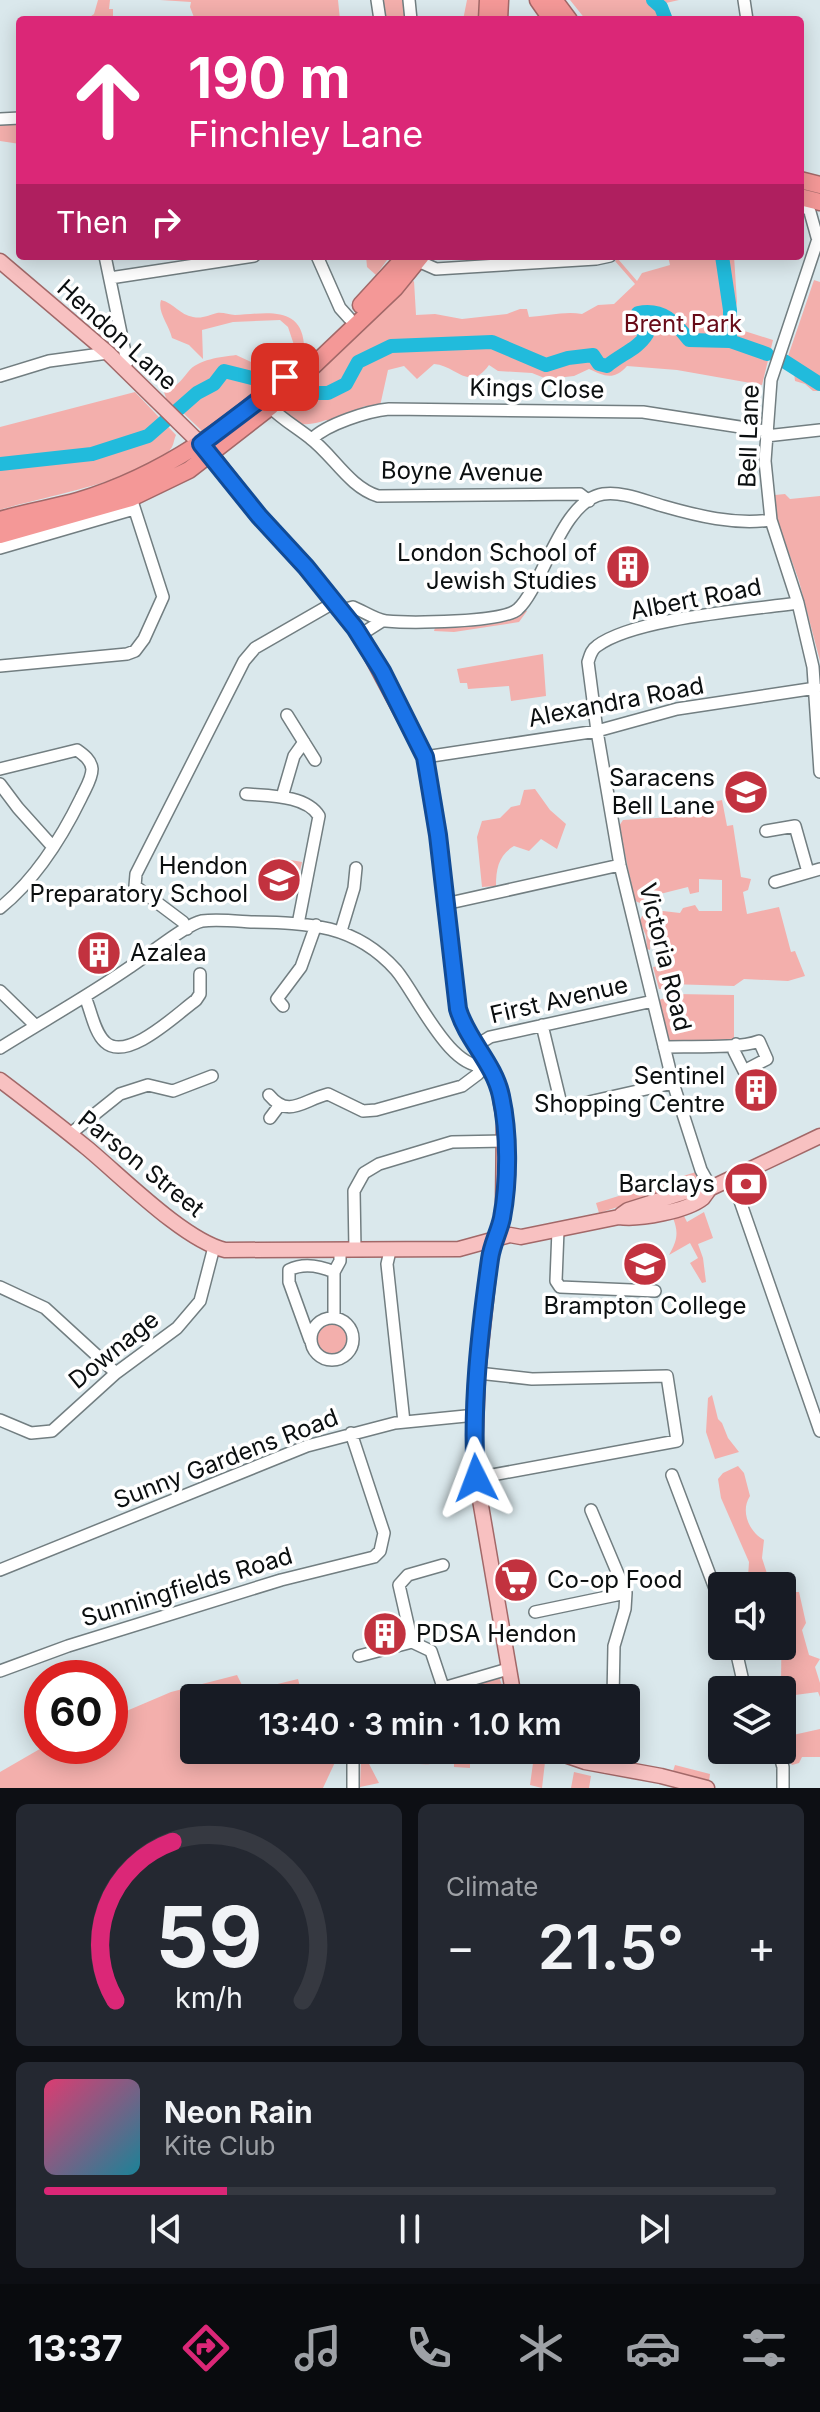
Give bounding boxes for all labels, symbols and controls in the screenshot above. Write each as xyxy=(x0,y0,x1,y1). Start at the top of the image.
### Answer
text: 190 m xyxy=(188,44,351,112)
icon: ahead xyxy=(56,48,160,152)
text: Finchley Lane xyxy=(188,112,423,156)
icon: right xyxy=(144,200,188,244)
text: Then xyxy=(56,204,128,240)
street label: Hendon Lane xyxy=(51,273,183,396)
park label: Brent Park xyxy=(624,309,742,338)
pin xyxy=(251,343,319,411)
icon: arrive xyxy=(263,355,307,399)
street label: Kings Close xyxy=(469,373,605,404)
street label: Bell Lane xyxy=(732,384,765,488)
street label: Boyne Avenue xyxy=(381,456,543,487)
place label: London School of Jewish Studies xyxy=(397,538,597,595)
building icon: London School of Jewish Studies xyxy=(604,543,652,591)
street label: Albert Road xyxy=(628,572,764,625)
street label: Alexandra Road xyxy=(526,670,706,733)
place label: Saracens Bell Lane xyxy=(609,763,715,820)
school or university icon: Saracens Bell Lane xyxy=(722,768,770,816)
place label: Hendon Preparatory School xyxy=(30,851,248,908)
school or university icon: Hendon Preparatory School xyxy=(255,856,303,904)
street label: Victoria Road xyxy=(633,880,698,1034)
building icon: Azalea xyxy=(75,929,123,977)
place label: Azalea xyxy=(130,938,207,967)
street label: First Avenue xyxy=(487,970,631,1029)
place label: Sentinel Shopping Centre xyxy=(534,1061,725,1118)
building icon: Sentinel Shopping Centre xyxy=(732,1066,780,1114)
street label: Parson Street xyxy=(73,1104,210,1223)
bank icon: Barclays xyxy=(722,1160,770,1208)
place label: Barclays xyxy=(618,1169,715,1198)
school or university icon: Brampton College xyxy=(621,1240,669,1288)
place label: Brampton College xyxy=(543,1291,747,1320)
street label: Downage xyxy=(63,1305,165,1395)
street label: Sunny Gardens Road xyxy=(110,1402,342,1515)
position arrow xyxy=(434,1436,518,1520)
street label: Sunningfields Road xyxy=(78,1541,296,1632)
supermarket icon: Co-op Food xyxy=(492,1556,540,1604)
place label: Co-op Food xyxy=(547,1565,683,1594)
map controls xyxy=(708,1572,796,1764)
button: sound xyxy=(708,1572,796,1660)
building icon: PDSA Hendon xyxy=(361,1610,409,1658)
place label: PDSA Hendon xyxy=(416,1619,577,1648)
speed limit sign: 60 xyxy=(24,1660,128,1764)
button: layers xyxy=(708,1676,796,1764)
text: 13:40 · 3 min · 1.0 km xyxy=(258,1706,562,1742)
text: Climate xyxy=(446,1871,538,1902)
text: 59 xyxy=(155,1886,263,1987)
text: 21.5° xyxy=(538,1911,684,1983)
text: − xyxy=(446,1920,475,1974)
text: + xyxy=(747,1920,776,1974)
text: km/h xyxy=(175,1980,243,2015)
text: Neon Rain xyxy=(164,2094,313,2130)
text: Kite Club xyxy=(164,2130,275,2161)
icon: previous xyxy=(144,2207,188,2251)
icon: pause xyxy=(388,2207,432,2251)
icon: next xyxy=(632,2207,676,2251)
icon: directions xyxy=(178,2320,234,2376)
icon: music xyxy=(290,2320,346,2376)
icon: phone xyxy=(401,2320,457,2376)
icon: climate xyxy=(513,2320,569,2376)
icon: car xyxy=(625,2320,681,2376)
icon: filters xyxy=(736,2320,792,2376)
text: 13:37 xyxy=(28,2326,123,2370)

